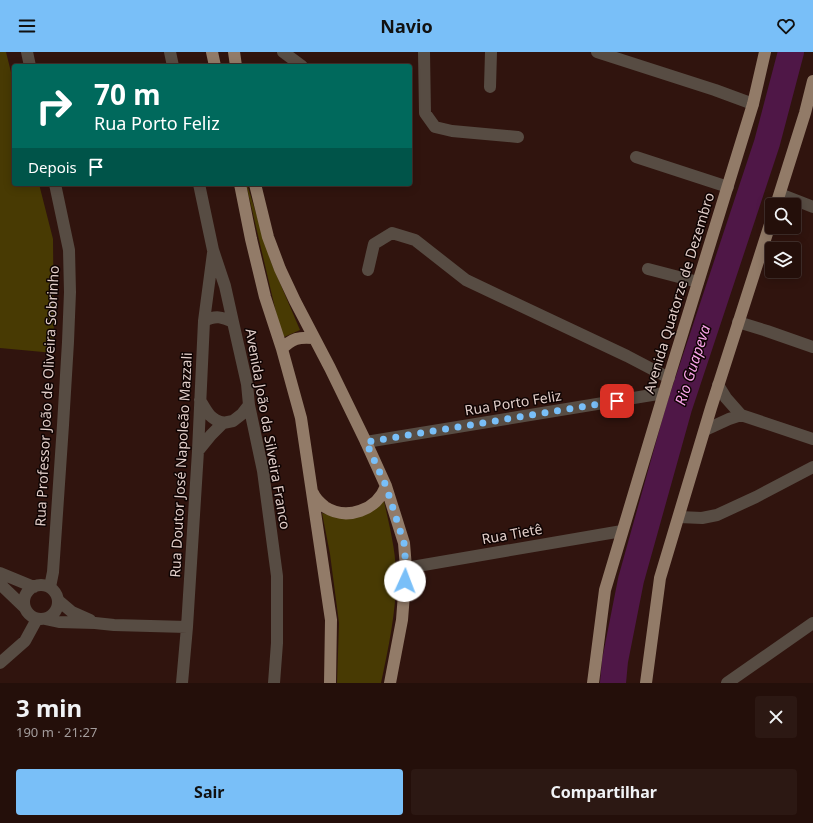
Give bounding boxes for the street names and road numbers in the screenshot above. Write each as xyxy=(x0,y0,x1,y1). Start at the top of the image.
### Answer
street label: Avenida Quatorze de Dezembro xyxy=(639,190,718,396)
street label: Rua Professor João de Oliveira Sobrinho xyxy=(30,265,63,527)
street label: Avenida João da Silveira Franco xyxy=(241,327,296,531)
street label: Rua Doutor José Napoleão Mazzali xyxy=(165,352,196,578)
street label: Rua Porto Feliz xyxy=(463,385,563,420)
street label: Rua Tietê xyxy=(480,519,544,548)

